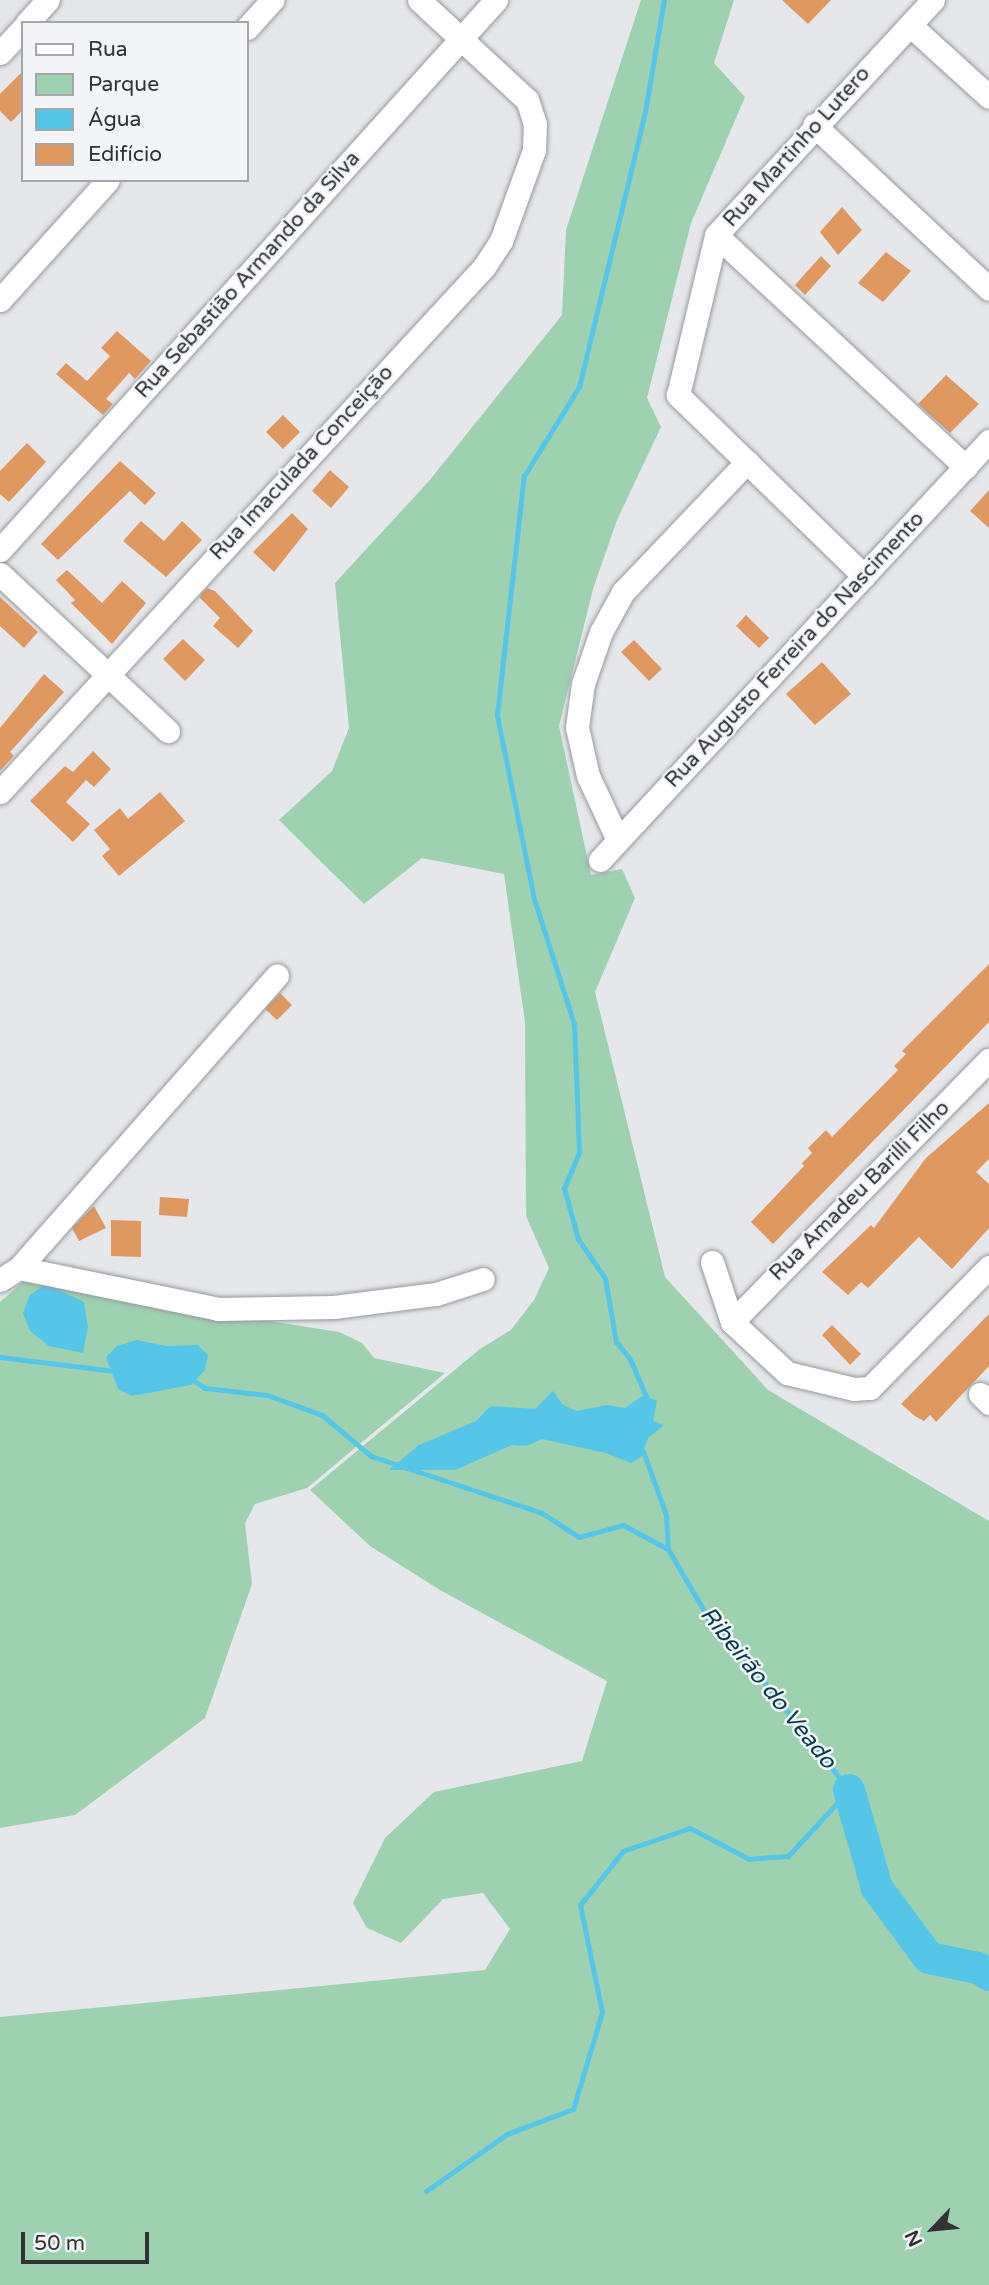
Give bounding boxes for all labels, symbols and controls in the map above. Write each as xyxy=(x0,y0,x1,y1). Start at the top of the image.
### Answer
legend xyxy=(21,21,248,182)
text: Rua xyxy=(88,37,128,62)
street label: Rua Martinho Lutero xyxy=(718,62,876,232)
text: Parque xyxy=(88,72,159,97)
text: Água xyxy=(88,107,141,132)
text: Edifício xyxy=(88,142,162,167)
street label: Rua Sebastião Armando da Silva xyxy=(130,146,366,404)
street label: Rua Imaculada Conceição xyxy=(205,360,399,566)
street label: Rua Augusto Ferreira do Nascimento xyxy=(660,507,930,793)
street label: Rua Amadeu Barilli Filho xyxy=(765,1096,955,1286)
water label: Ribeirão do Veado xyxy=(694,1601,842,1775)
north arrow xyxy=(898,2194,968,2264)
scale bar xyxy=(24,2218,152,2262)
text: N xyxy=(901,2227,927,2250)
text: 50 m xyxy=(34,2231,85,2256)

